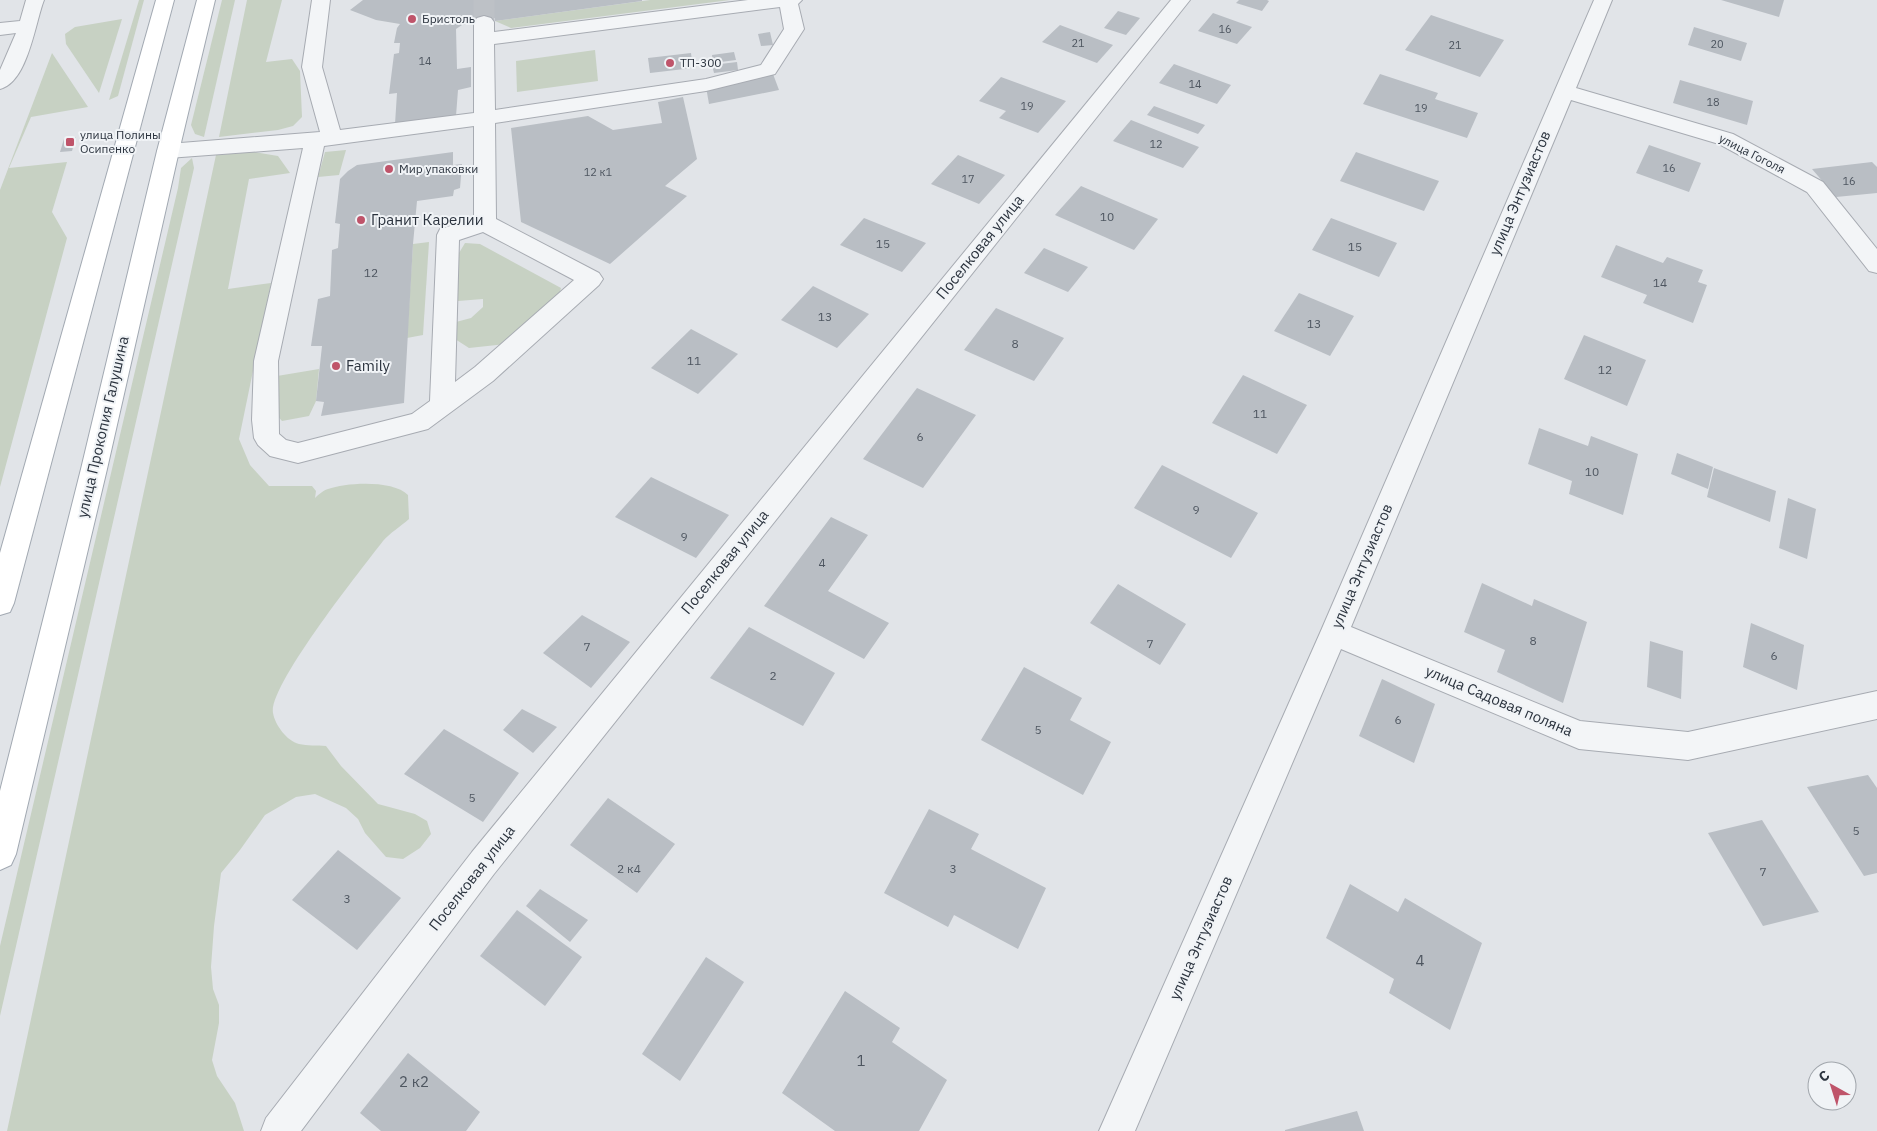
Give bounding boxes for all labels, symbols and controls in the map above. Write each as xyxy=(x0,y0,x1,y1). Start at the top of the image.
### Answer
place label: Бристоль xyxy=(422,11,475,26)
marker: Бристоль xyxy=(406,13,418,25)
house number: 16 xyxy=(1218,22,1232,36)
house number: 21 xyxy=(1071,36,1085,50)
house number: 20 xyxy=(1710,37,1724,51)
house number: 21 xyxy=(1448,38,1462,52)
house number: 14 xyxy=(418,54,432,68)
place label: ТП-300 xyxy=(680,55,722,70)
marker: ТП-300 xyxy=(664,57,676,69)
house number: 14 xyxy=(1188,77,1202,91)
house number: 18 xyxy=(1706,95,1720,109)
house number: 19 xyxy=(1020,99,1034,113)
house number: 19 xyxy=(1414,101,1428,115)
place label: улица Полины Осипенко xyxy=(80,127,161,156)
street label: улица Энтузиастов xyxy=(1485,128,1554,258)
street label: улица Гоголя xyxy=(1717,130,1788,177)
marker: улица Полины Осипенко xyxy=(64,136,76,148)
house number: 12 xyxy=(1149,137,1163,151)
place label: Мир упаковки xyxy=(399,161,478,176)
house number: 16 xyxy=(1662,161,1676,175)
marker: Мир упаковки xyxy=(383,163,395,175)
house number: 12 к1 xyxy=(584,165,613,179)
house number: 17 xyxy=(961,172,975,186)
house number: 16 xyxy=(1842,174,1856,188)
street label: Поселковая улица xyxy=(932,191,1028,303)
house number: 10 xyxy=(1100,209,1114,224)
place label: Гранит Карелии xyxy=(371,210,483,229)
marker: Гранит Карелии xyxy=(355,214,367,226)
house number: 15 xyxy=(876,236,890,251)
house number: 15 xyxy=(1348,239,1362,254)
house number: 12 xyxy=(364,265,378,280)
house number: 14 xyxy=(1653,275,1667,290)
house number: 13 xyxy=(818,309,832,324)
house number: 13 xyxy=(1307,316,1321,331)
street label: улица Прокопия Галушина xyxy=(72,334,133,520)
house number: 8 xyxy=(1011,336,1019,351)
house number: 11 xyxy=(687,353,701,368)
place label: Family xyxy=(346,356,391,375)
marker: Family xyxy=(330,360,342,372)
house number: 12 xyxy=(1598,362,1612,377)
house number: 11 xyxy=(1253,406,1267,421)
house number: 6 xyxy=(916,429,924,444)
house number: 10 xyxy=(1585,464,1599,479)
street label: улица Энтузиастов xyxy=(1327,501,1396,631)
house number: 9 xyxy=(1192,502,1200,517)
street label: Поселковая улица xyxy=(677,506,773,618)
house number: 9 xyxy=(680,529,688,544)
house number: 4 xyxy=(818,555,826,570)
house number: 8 xyxy=(1529,633,1537,648)
house number: 7 xyxy=(1146,636,1154,651)
house number: 7 xyxy=(583,639,591,654)
house number: 6 xyxy=(1770,648,1778,663)
street label: улица Садовая поляна xyxy=(1423,661,1576,740)
house number: 2 xyxy=(769,668,777,683)
house number: 6 xyxy=(1394,712,1402,727)
house number: 5 xyxy=(1034,722,1042,737)
house number: 5 xyxy=(468,790,476,805)
street label: Поселковая улица xyxy=(424,821,519,934)
house number: 5 xyxy=(1852,823,1860,838)
house number: 2 к4 xyxy=(617,861,641,876)
house number: 3 xyxy=(949,861,957,876)
house number: 7 xyxy=(1759,864,1767,879)
street label: улица Энтузиастов xyxy=(1165,873,1236,1003)
house number: 3 xyxy=(343,891,351,906)
house number: 4 xyxy=(1415,951,1425,970)
house number: 1 xyxy=(856,1051,866,1070)
north arrow xyxy=(1807,1061,1857,1111)
text: С xyxy=(1815,1066,1833,1086)
house number: 2 к2 xyxy=(399,1072,429,1091)

